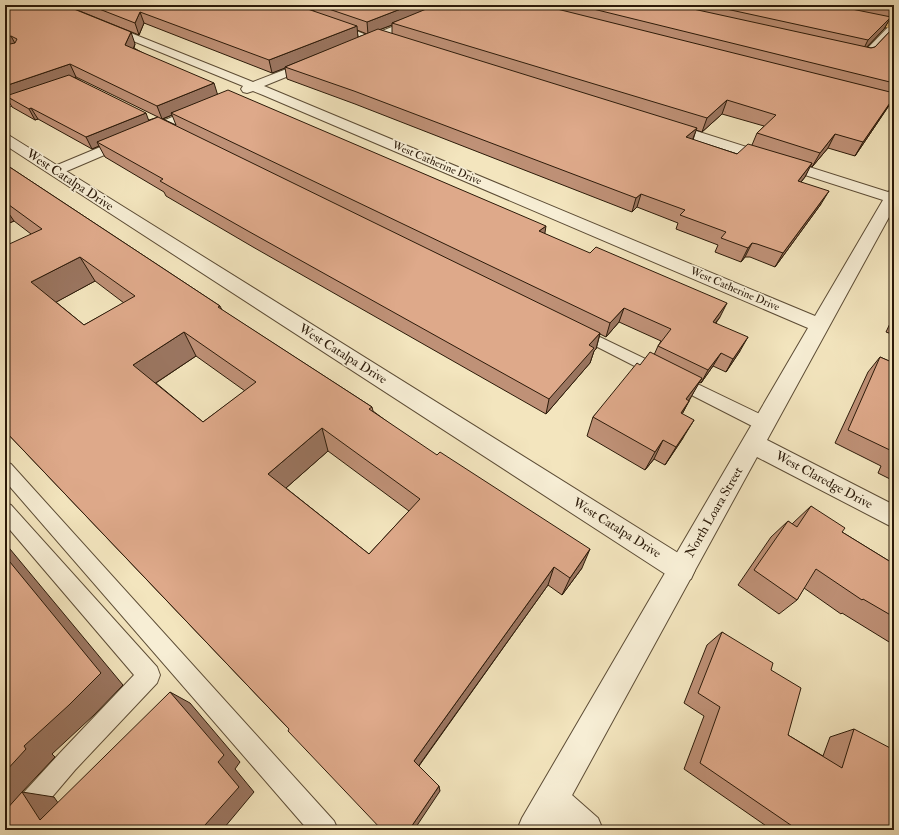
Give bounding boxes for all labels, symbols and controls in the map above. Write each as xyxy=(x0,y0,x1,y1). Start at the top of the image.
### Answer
street label: West Catherine Drive xyxy=(389,138,484,188)
street label: West Catalpa Drive xyxy=(22,145,117,215)
street label: West Catherine Drive xyxy=(687,264,782,314)
street label: West Catalpa Drive xyxy=(295,320,391,389)
street label: West Claredge Drive xyxy=(772,447,876,513)
street label: North Loara Street xyxy=(682,464,746,560)
street label: West Catalpa Drive xyxy=(569,494,665,563)

